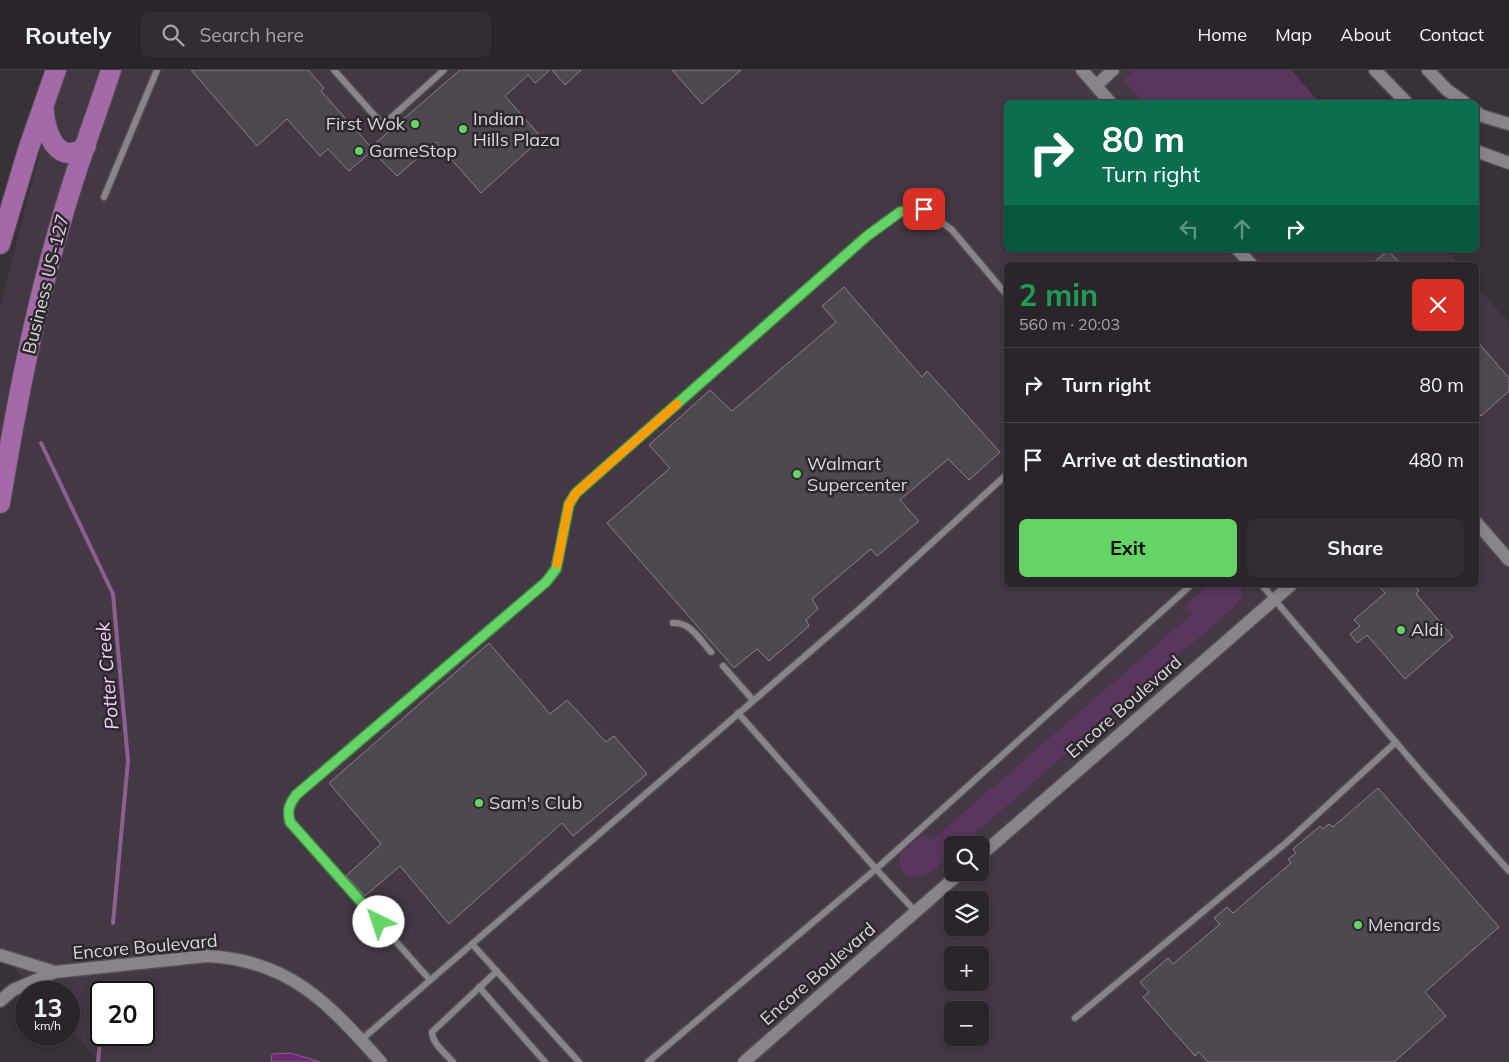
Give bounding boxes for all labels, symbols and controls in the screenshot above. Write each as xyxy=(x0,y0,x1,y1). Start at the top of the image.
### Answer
search box xyxy=(141,12,491,57)
text: Routely xyxy=(25,20,111,50)
icon: search xyxy=(159,21,187,49)
text: Search here xyxy=(199,23,304,47)
text: Home xyxy=(1197,23,1247,46)
text: Map xyxy=(1275,23,1312,46)
text: About xyxy=(1340,23,1391,46)
text: Contact xyxy=(1419,23,1484,46)
place label: Indian Hills Plaza xyxy=(473,107,560,151)
place label: First Wok xyxy=(326,112,406,135)
text: 80 m xyxy=(1102,117,1185,161)
marker: First Wok xyxy=(409,118,421,130)
icon: right xyxy=(1019,120,1084,185)
marker: Indian Hills Plaza xyxy=(457,123,469,135)
place label: GameStop xyxy=(369,139,457,162)
marker: GameStop xyxy=(353,145,365,157)
text: Turn right xyxy=(1102,160,1200,188)
pin xyxy=(903,188,945,230)
icon: arrive xyxy=(910,195,938,223)
street label: Business US-127 xyxy=(17,212,74,356)
icon: left xyxy=(1175,215,1203,243)
icon: ahead xyxy=(1228,215,1256,243)
icon: right xyxy=(1281,215,1309,243)
text: 2 min xyxy=(1019,276,1098,314)
button: close xyxy=(1412,279,1464,331)
text: 560 m · 20:03 xyxy=(1019,314,1120,334)
icon: right xyxy=(1019,371,1047,399)
text: Turn right xyxy=(1062,373,1151,397)
text: 80 m xyxy=(1420,373,1464,397)
icon: arrive xyxy=(1019,446,1047,474)
text: Arrive at destination xyxy=(1062,448,1248,472)
text: 480 m xyxy=(1408,448,1464,472)
place label: Walmart Supercenter xyxy=(807,452,908,496)
marker: Walmart Supercenter xyxy=(791,468,803,480)
button: Exit xyxy=(1019,519,1237,577)
button: Share xyxy=(1247,519,1464,577)
place label: Aldi xyxy=(1411,618,1444,641)
water label: Potter Creek xyxy=(90,620,124,731)
marker: Aldi xyxy=(1395,624,1407,636)
street label: Encore Boulevard xyxy=(1061,650,1186,763)
place label: Sam's Club xyxy=(489,791,582,814)
marker: Sam's Club xyxy=(473,797,485,809)
map controls xyxy=(944,836,989,1046)
button: search xyxy=(944,836,989,881)
button: layers xyxy=(944,891,989,936)
position arrow xyxy=(352,895,404,947)
place label: Menards xyxy=(1368,913,1441,936)
street label: Encore Boulevard xyxy=(755,917,880,1030)
marker: Menards xyxy=(1352,919,1364,931)
street label: Encore Boulevard xyxy=(72,929,218,964)
button: + xyxy=(944,946,989,991)
speed limit sign: 20 xyxy=(90,981,155,1046)
text: 13 xyxy=(32,992,63,1023)
button: − xyxy=(944,1001,989,1046)
text: km/h xyxy=(34,1018,61,1033)

